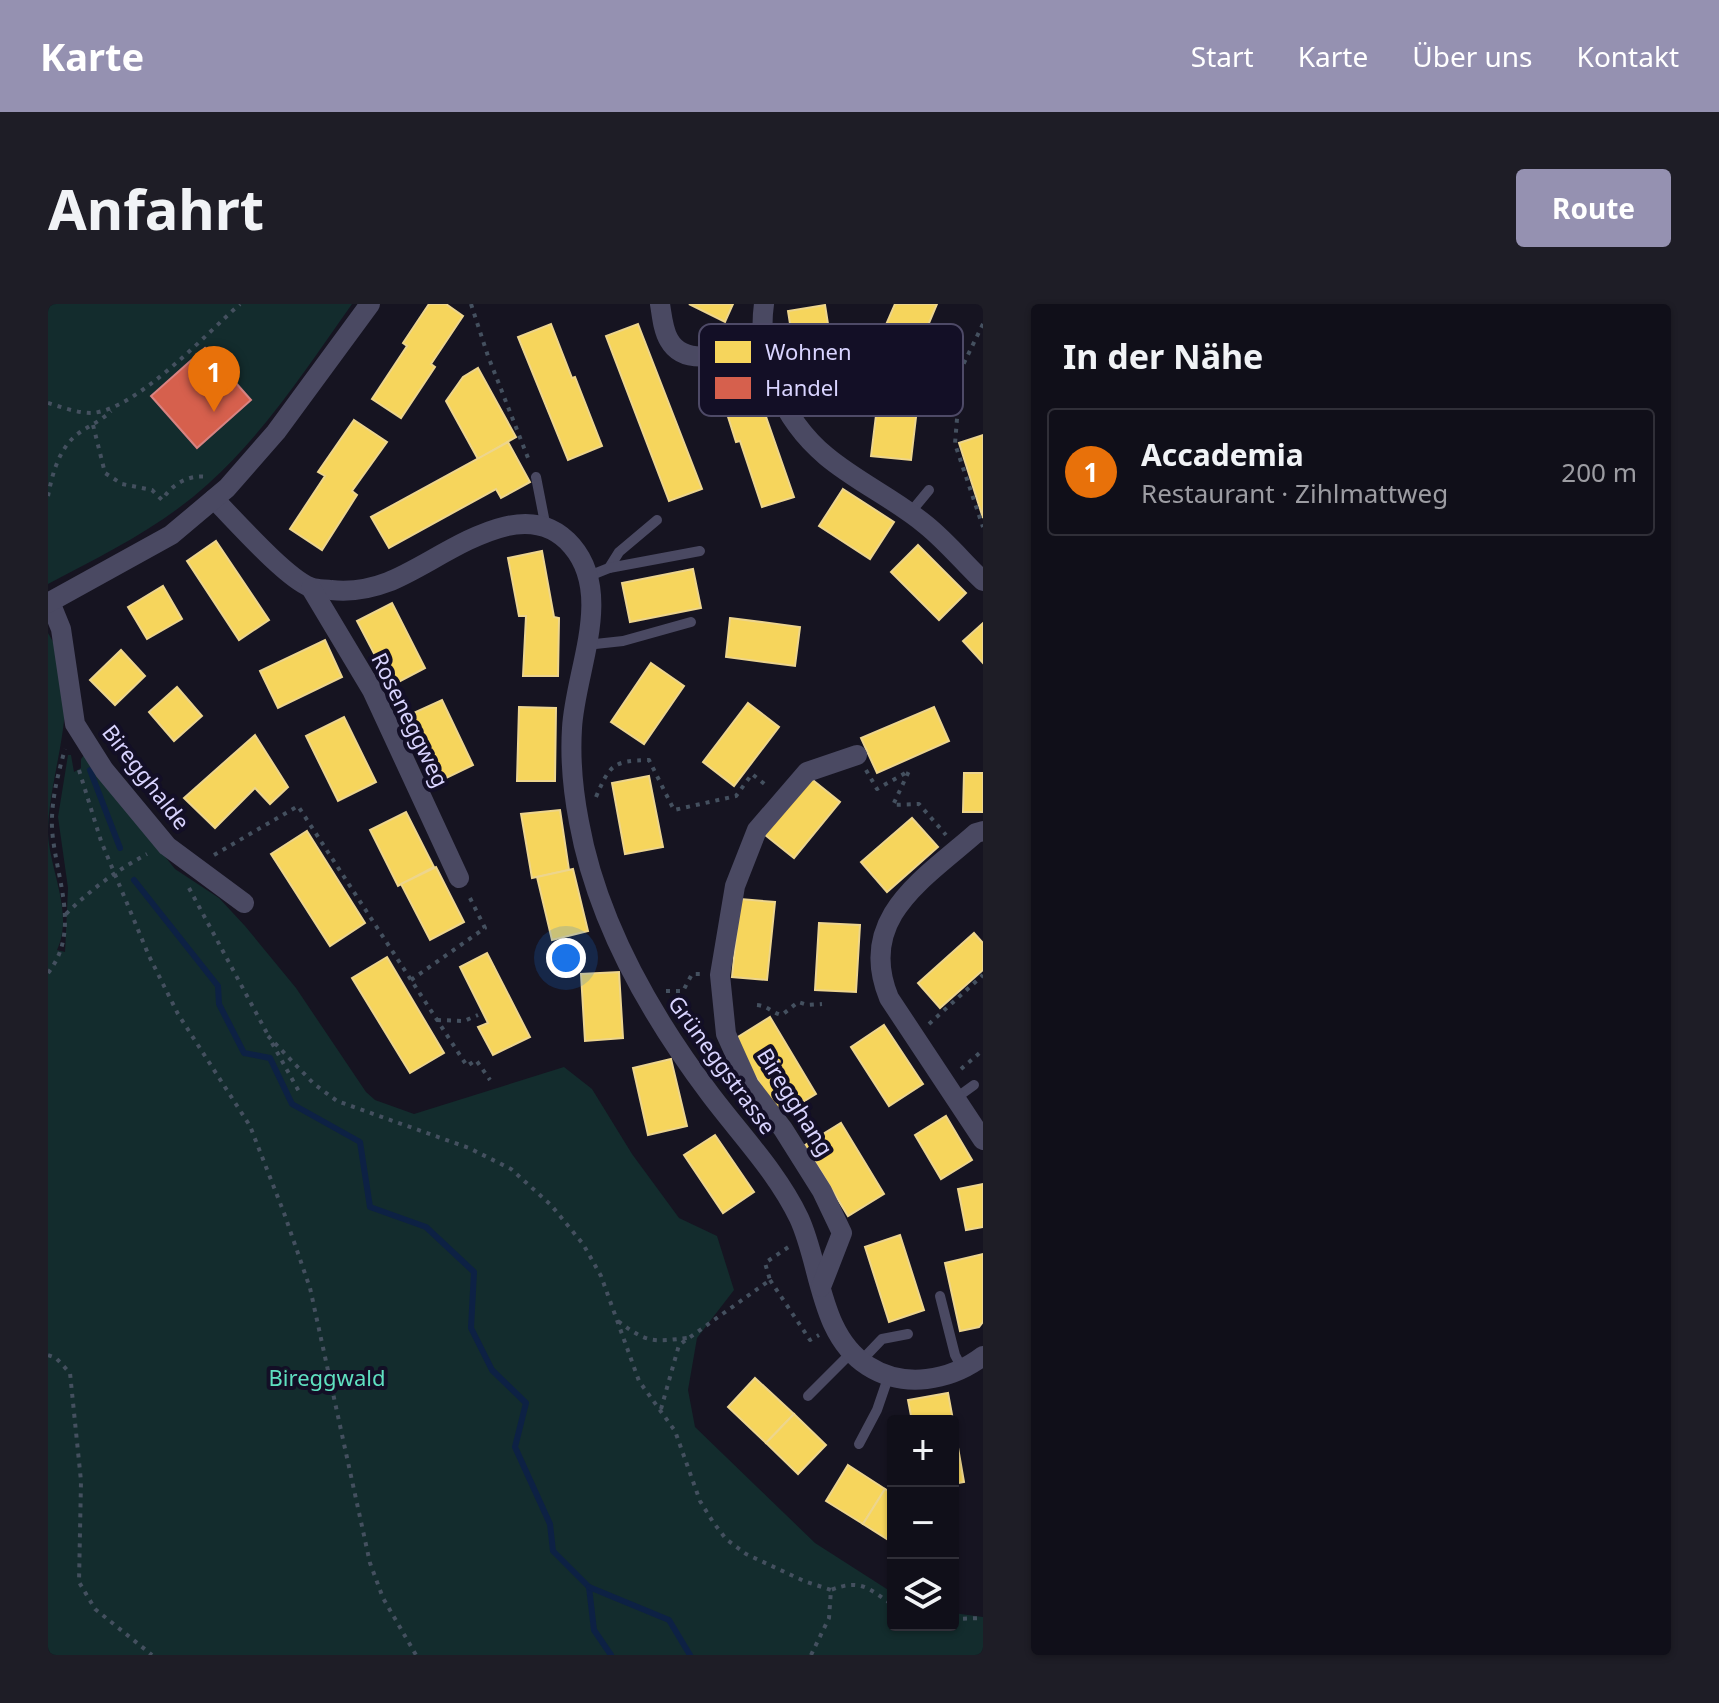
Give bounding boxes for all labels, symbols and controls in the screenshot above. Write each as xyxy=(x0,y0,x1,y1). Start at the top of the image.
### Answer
text: Karte xyxy=(40,30,144,82)
text: Start xyxy=(1191,37,1254,75)
text: Karte xyxy=(1298,37,1368,75)
text: Über uns xyxy=(1412,37,1533,75)
text: Kontakt xyxy=(1577,37,1679,75)
button: Route xyxy=(1516,169,1671,247)
text: Anfahrt xyxy=(48,170,264,246)
legend xyxy=(699,324,963,416)
text: In der Nähe xyxy=(1063,333,1263,379)
text: Wohnen xyxy=(765,336,852,366)
pin: 1 xyxy=(188,346,240,412)
text: Handel xyxy=(765,372,839,402)
text: Accademia xyxy=(1141,434,1304,475)
text: 1 xyxy=(1084,454,1098,490)
text: 200 m xyxy=(1561,454,1637,490)
text: Restaurant · Zihlmattweg xyxy=(1141,475,1448,511)
street label: Roseneggweg xyxy=(365,647,456,792)
street label: Biregghalde xyxy=(96,718,197,835)
your location xyxy=(546,938,586,978)
street label: Grüneggstrasse xyxy=(662,989,783,1140)
street label: Biregghang xyxy=(751,1042,841,1161)
park label: Bireggwald xyxy=(269,1362,385,1392)
map controls xyxy=(887,1415,959,1631)
button: + xyxy=(887,1415,959,1487)
button: − xyxy=(887,1487,959,1559)
button: layers xyxy=(887,1559,959,1631)

